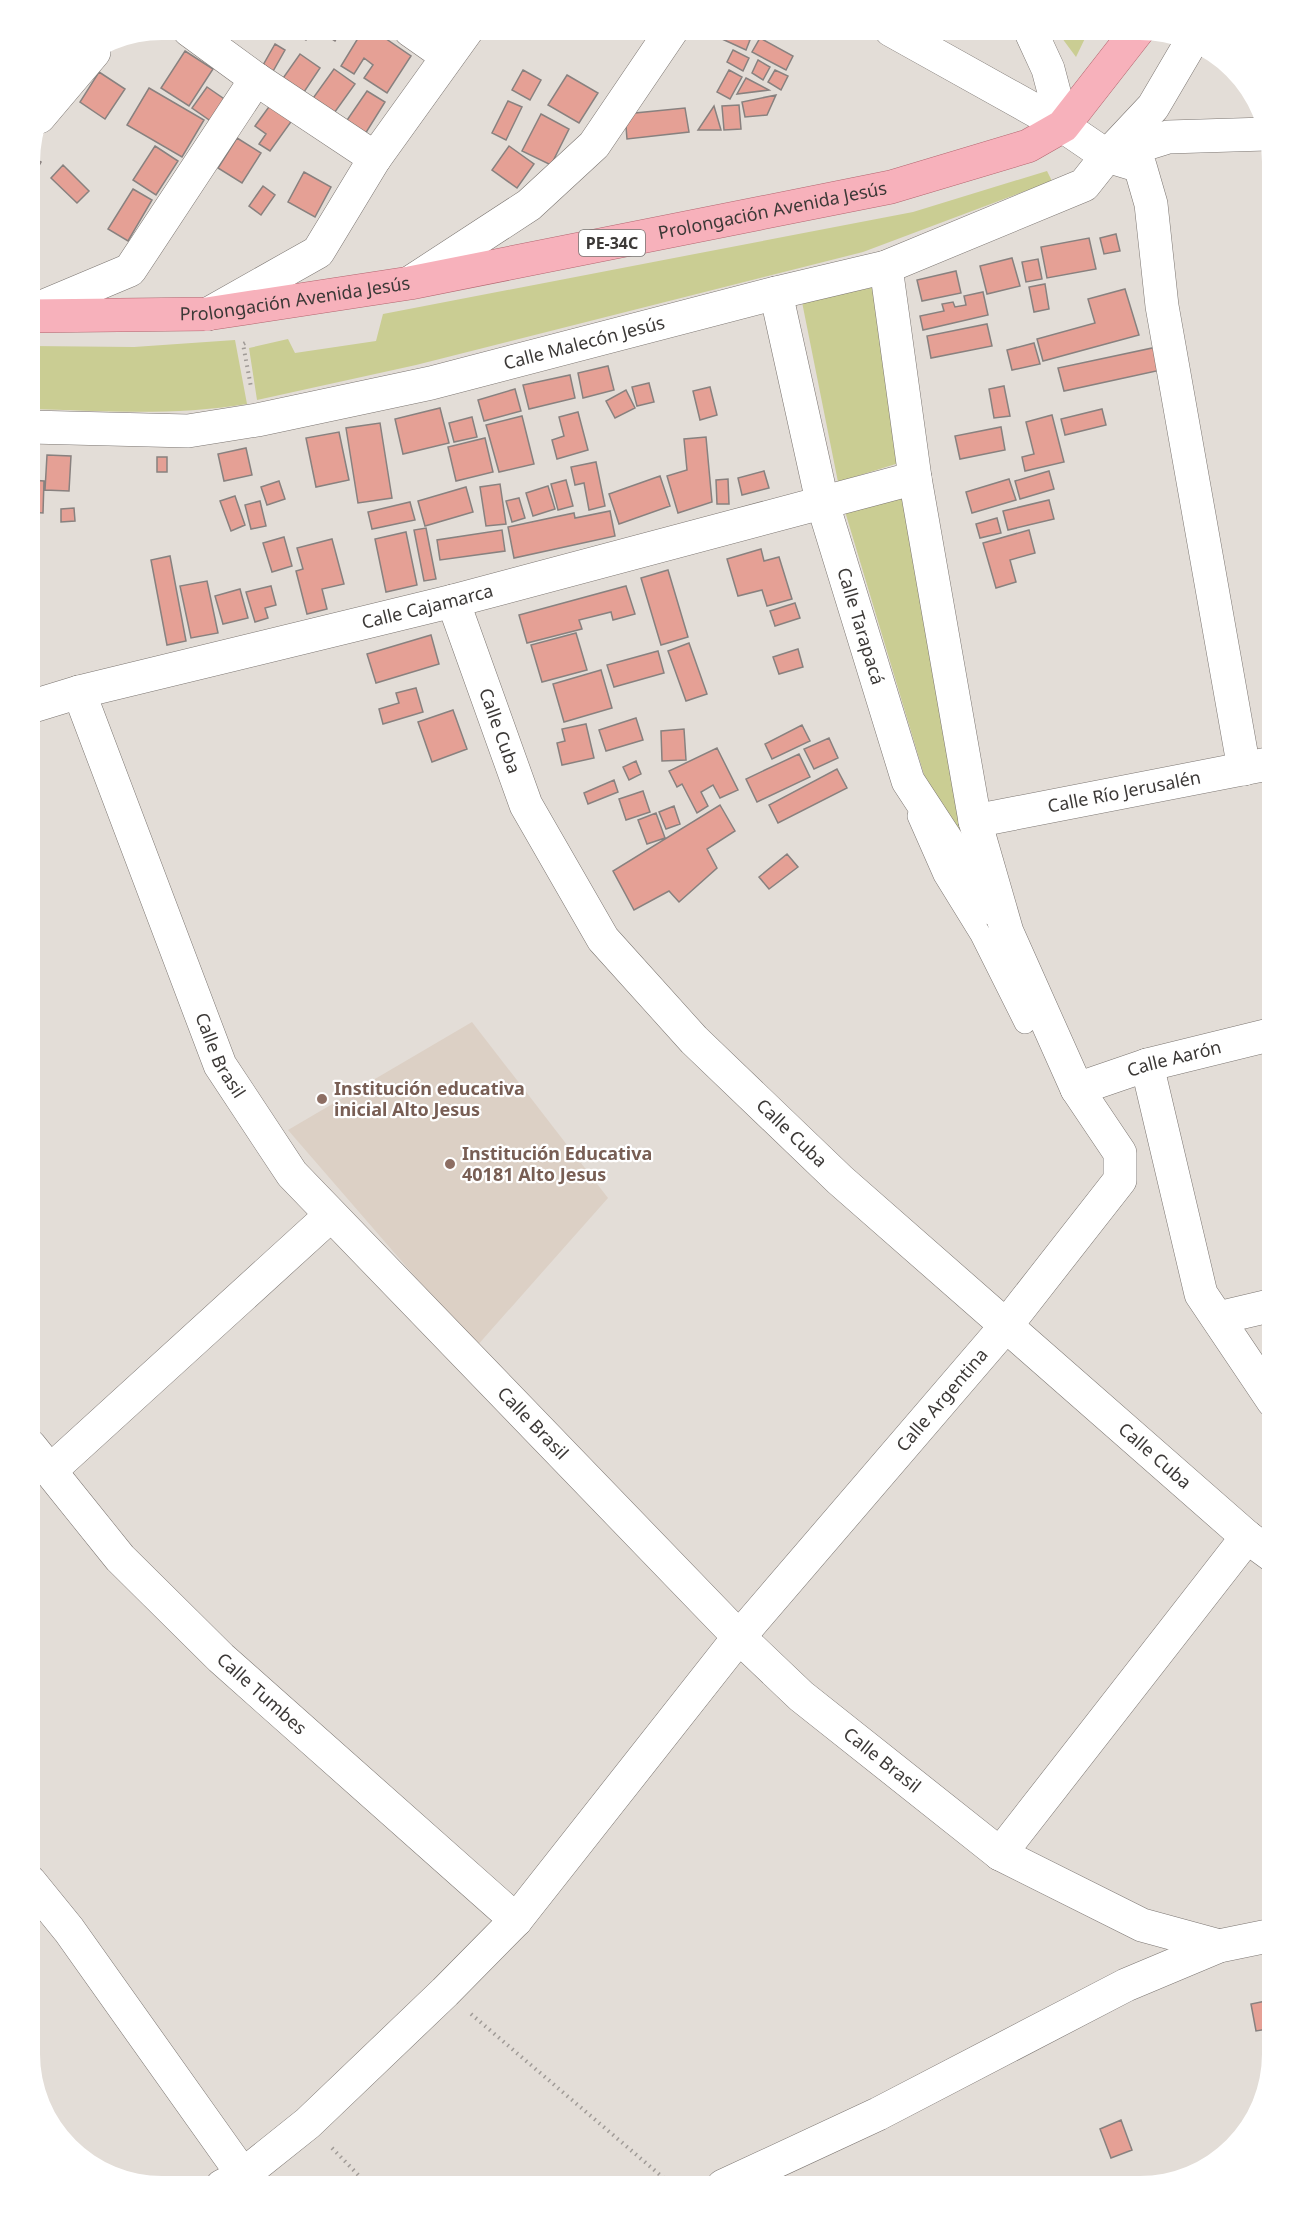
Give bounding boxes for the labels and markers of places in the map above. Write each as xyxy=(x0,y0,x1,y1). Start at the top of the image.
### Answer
place label: Institución educativa inicial Alto Jesus xyxy=(334,1076,525,1121)
marker: Institución educativa inicial Alto Jesus xyxy=(315,1092,329,1106)
place label: Institución Educativa 40181 Alto Jesus xyxy=(462,1141,652,1186)
marker: Institución Educativa 40181 Alto Jesus xyxy=(443,1157,457,1171)

